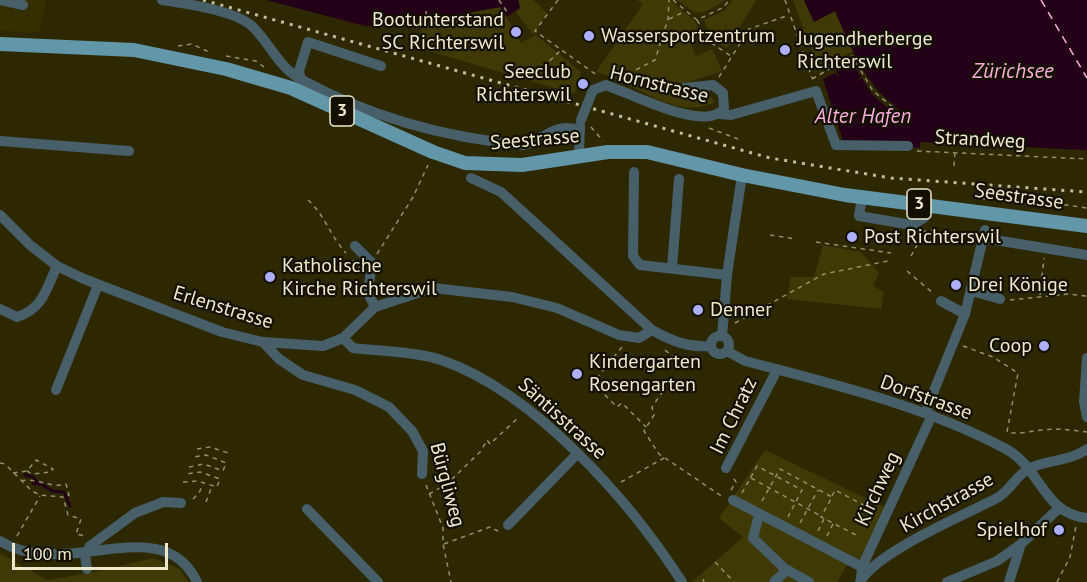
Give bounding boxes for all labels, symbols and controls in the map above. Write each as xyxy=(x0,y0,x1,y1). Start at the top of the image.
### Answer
place label: Bootunterstand SC Richterswil xyxy=(372,8,504,55)
place label: Wassersportzentrum xyxy=(601,24,775,48)
marker: Bootunterstand SC Richterswil xyxy=(509,25,523,39)
place label: Jugendherberge Richterswil xyxy=(797,27,933,74)
marker: Wassersportzentrum xyxy=(582,29,596,43)
marker: Jugendherberge Richterswil xyxy=(778,43,792,57)
water label: Zürichsee xyxy=(972,59,1054,85)
place label: Seeclub Richterswil xyxy=(476,60,571,107)
street label: Hornstrasse xyxy=(607,61,711,109)
marker: Seeclub Richterswil xyxy=(576,77,590,91)
road number: 3 xyxy=(330,96,354,126)
water label: Alter Hafen xyxy=(815,104,911,130)
street label: Seestrasse xyxy=(489,124,581,156)
street label: Strandweg xyxy=(934,126,1026,154)
street label: Seestrasse xyxy=(973,179,1065,215)
road number: 3 xyxy=(907,189,931,219)
place label: Post Richterswil xyxy=(864,225,1001,249)
marker: Post Richterswil xyxy=(845,230,859,244)
place label: Katholische Kirche Richterswil xyxy=(282,254,437,301)
marker: Katholische Kirche Richterswil xyxy=(263,270,277,284)
place label: Drei Könige xyxy=(968,273,1068,297)
marker: Drei Könige xyxy=(949,278,963,292)
street label: Erlenstrasse xyxy=(170,281,276,335)
place label: Denner xyxy=(710,298,772,322)
marker: Denner xyxy=(691,303,705,317)
place label: Coop xyxy=(989,334,1032,358)
marker: Coop xyxy=(1037,339,1051,353)
place label: Kindergarten Rosengarten xyxy=(589,350,701,397)
marker: Kindergarten Rosengarten xyxy=(570,367,584,381)
street label: Dorfstrasse xyxy=(877,370,975,426)
street label: Säntisstrasse xyxy=(513,373,611,465)
street label: Im Chratz xyxy=(705,374,763,458)
street label: Bürgliweg xyxy=(424,440,470,530)
street label: Kirchweg xyxy=(850,448,906,530)
street label: Kirchstrasse xyxy=(896,467,998,539)
place label: Spielhof xyxy=(976,518,1047,542)
marker: Spielhof xyxy=(1052,523,1066,537)
scale bar xyxy=(15,531,171,569)
text: 100 m xyxy=(23,542,72,565)

